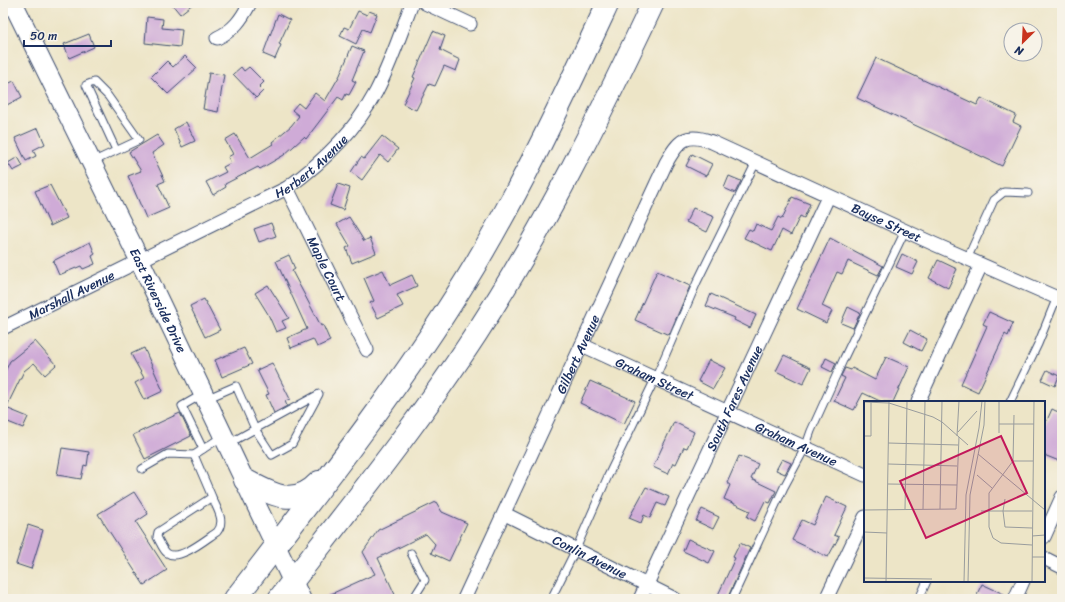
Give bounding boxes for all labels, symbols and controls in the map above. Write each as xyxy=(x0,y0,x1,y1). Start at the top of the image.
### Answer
scale bar xyxy=(24,22,111,48)
north arrow xyxy=(1003,22,1043,62)
text: 50 m xyxy=(30,25,57,47)
text: N xyxy=(1011,40,1027,61)
street label: Herbert Avenue xyxy=(270,129,354,205)
street label: Bayse Street xyxy=(848,197,926,249)
street label: Maple Court xyxy=(301,232,352,306)
street label: East Riverside Drive xyxy=(123,244,193,357)
street label: Marshall Avenue xyxy=(24,264,119,326)
street label: Gilbert Avenue xyxy=(550,311,606,398)
street label: South Fares Avenue xyxy=(700,341,769,455)
street label: Graham Street xyxy=(611,351,698,407)
inset map xyxy=(864,401,1045,582)
street label: Graham Avenue xyxy=(751,415,841,473)
street label: Conlin Avenue xyxy=(548,529,631,585)

